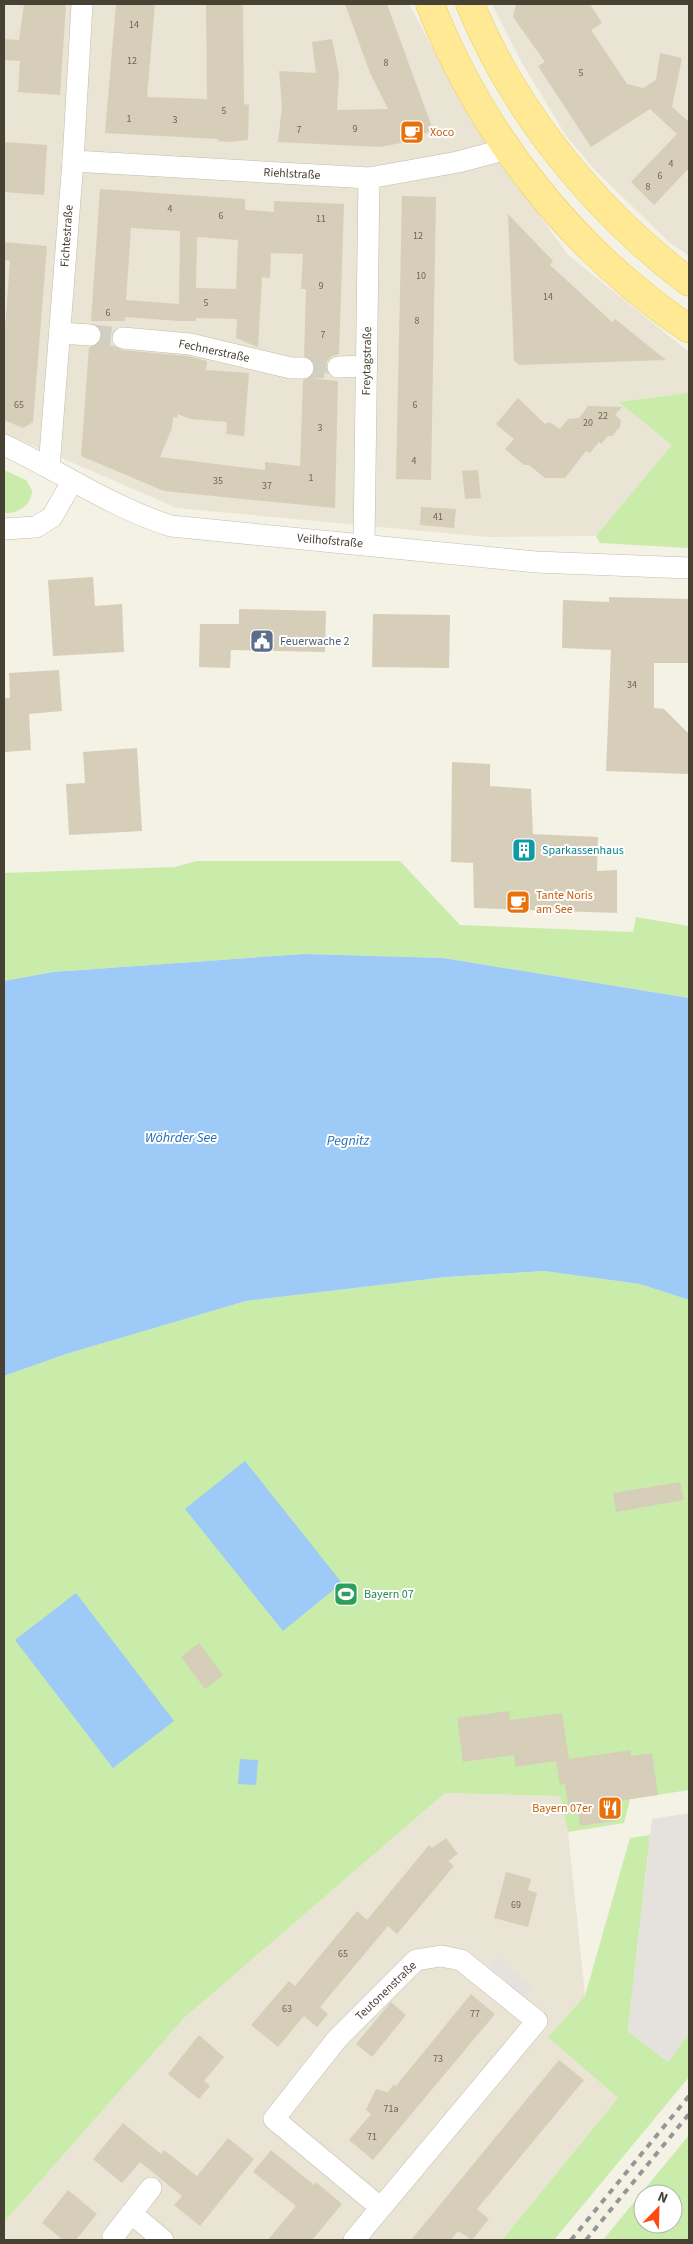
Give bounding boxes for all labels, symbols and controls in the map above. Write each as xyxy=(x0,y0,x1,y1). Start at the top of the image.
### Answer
house number: 14 xyxy=(129,18,139,32)
house number: 12 xyxy=(127,54,137,68)
house number: 8 xyxy=(384,56,389,70)
house number: 5 xyxy=(579,66,584,80)
house number: 5 xyxy=(222,104,227,118)
house number: 1 xyxy=(127,112,132,126)
house number: 3 xyxy=(173,113,178,127)
cafe icon: Xoco xyxy=(399,119,425,145)
house number: 9 xyxy=(353,122,358,136)
house number: 7 xyxy=(297,123,302,137)
place label: Xoco xyxy=(430,124,454,141)
house number: 4 xyxy=(669,157,674,171)
street label: Riehlstraße xyxy=(263,164,321,184)
house number: 6 xyxy=(658,169,663,183)
house number: 8 xyxy=(646,180,651,194)
house number: 4 xyxy=(168,202,173,216)
street label: Fichtestraße xyxy=(56,204,78,268)
house number: 6 xyxy=(219,209,224,223)
house number: 11 xyxy=(316,212,326,226)
house number: 12 xyxy=(413,229,423,243)
house number: 10 xyxy=(416,269,426,283)
house number: 9 xyxy=(319,279,324,293)
house number: 14 xyxy=(543,290,553,304)
house number: 5 xyxy=(204,296,209,310)
house number: 6 xyxy=(106,306,111,320)
house number: 8 xyxy=(415,314,420,328)
street label: Freytagstraße xyxy=(358,326,376,396)
house number: 7 xyxy=(321,328,326,342)
street label: Fechnerstraße xyxy=(177,335,251,367)
house number: 65 xyxy=(14,398,24,412)
house number: 6 xyxy=(413,398,418,412)
house number: 22 xyxy=(598,409,608,423)
house number: 20 xyxy=(583,416,593,430)
house number: 3 xyxy=(318,421,323,435)
house number: 4 xyxy=(412,454,417,468)
house number: 1 xyxy=(309,471,314,485)
house number: 35 xyxy=(213,474,223,488)
house number: 37 xyxy=(262,479,272,493)
house number: 41 xyxy=(433,510,443,524)
street label: Veilhofstraße xyxy=(296,530,364,552)
public building icon: Feuerwache 2 xyxy=(249,628,275,654)
place label: Feuerwache 2 xyxy=(280,633,349,650)
house number: 34 xyxy=(627,678,637,692)
building icon: Sparkassenhaus xyxy=(511,837,537,863)
place label: Sparkassenhaus xyxy=(542,842,624,859)
place label: Tante Noris am See xyxy=(536,887,593,918)
cafe icon: Tante Noris am See xyxy=(505,889,531,915)
water label: Wöhrder See xyxy=(145,1128,217,1148)
water label: Pegnitz xyxy=(327,1131,371,1151)
sports icon: Bayern 07 xyxy=(333,1581,359,1607)
place label: Bayern 07 xyxy=(364,1586,414,1603)
restaurant icon: Bayern 07er xyxy=(597,1795,623,1821)
place label: Bayern 07er xyxy=(532,1800,593,1817)
house number: 69 xyxy=(511,1898,521,1912)
house number: 65 xyxy=(338,1947,348,1961)
street label: Teutonenstraße xyxy=(352,1957,420,2025)
house number: 63 xyxy=(282,2002,292,2016)
house number: 77 xyxy=(470,2007,480,2021)
house number: 73 xyxy=(433,2052,443,2066)
house number: 71a xyxy=(384,2102,398,2116)
house number: 71 xyxy=(367,2130,377,2144)
north arrow xyxy=(633,2184,683,2234)
text: N xyxy=(654,2187,671,2209)

